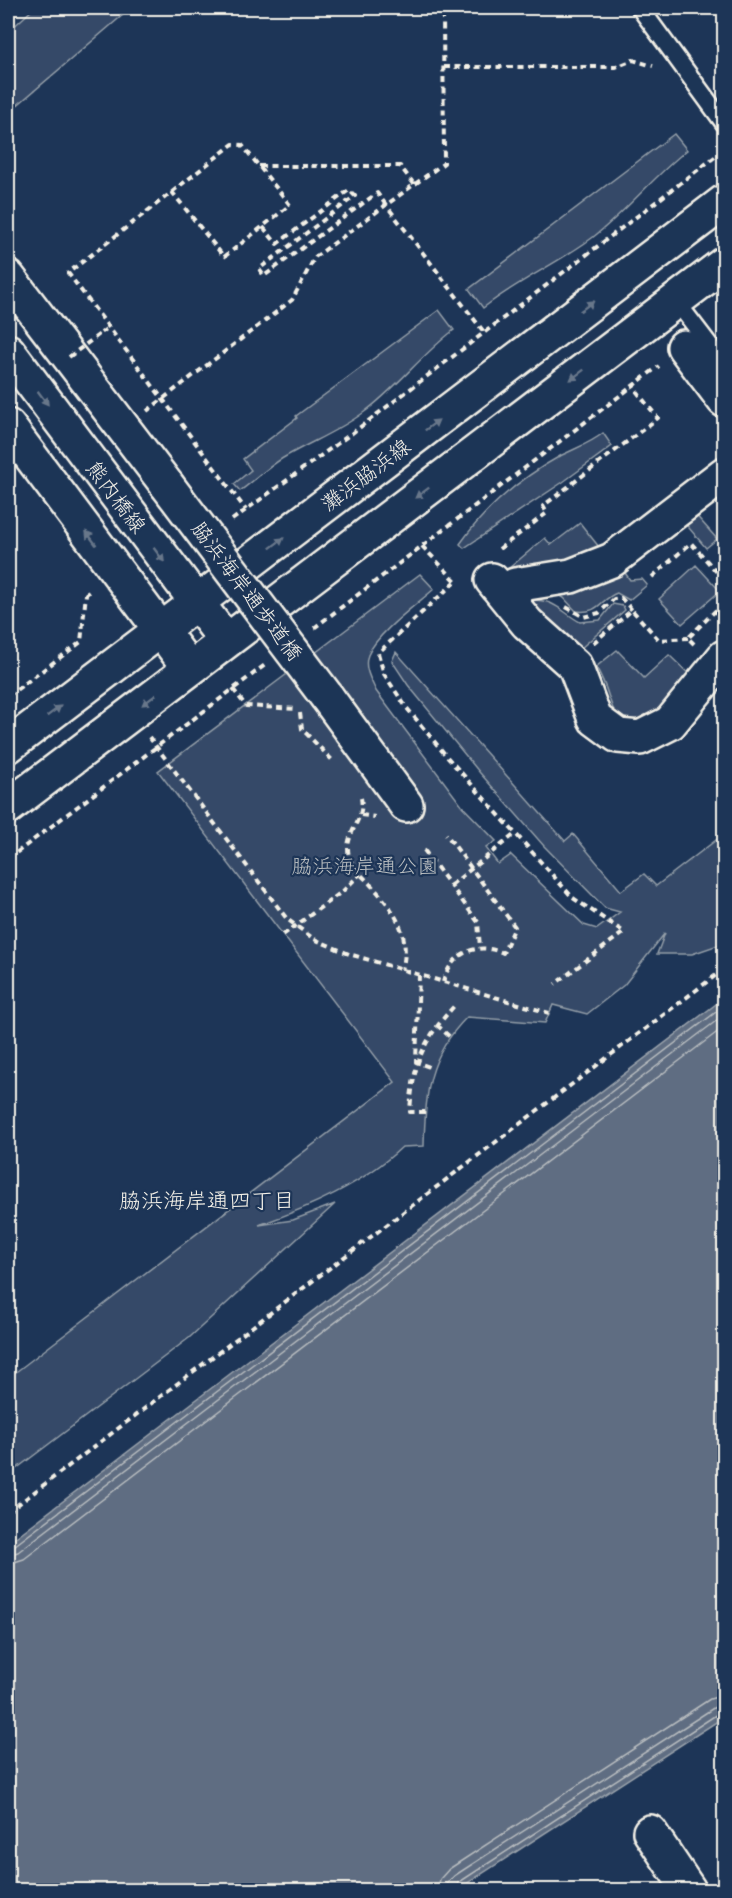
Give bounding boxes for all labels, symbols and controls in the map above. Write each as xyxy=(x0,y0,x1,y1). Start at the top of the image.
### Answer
one-way arrow xyxy=(580,301,595,313)
one-way arrow xyxy=(570,369,585,381)
one-way arrow xyxy=(36,391,48,406)
one-way arrow xyxy=(424,418,440,431)
street label: 灘浜脇浜線 xyxy=(315,431,416,518)
street label: 熊内橋線 xyxy=(80,454,153,539)
one-way arrow xyxy=(414,487,430,499)
street label: 脇浜海岸通歩道橋 xyxy=(185,515,310,667)
one-way arrow xyxy=(86,531,98,546)
one-way arrow xyxy=(269,536,285,549)
one-way arrow xyxy=(153,547,165,562)
one-way arrow xyxy=(142,693,157,705)
one-way arrow xyxy=(46,705,62,717)
park label: 脇浜海岸通公園 xyxy=(292,851,439,880)
district label: 脇浜海岸通四丁目 xyxy=(119,1185,295,1215)

